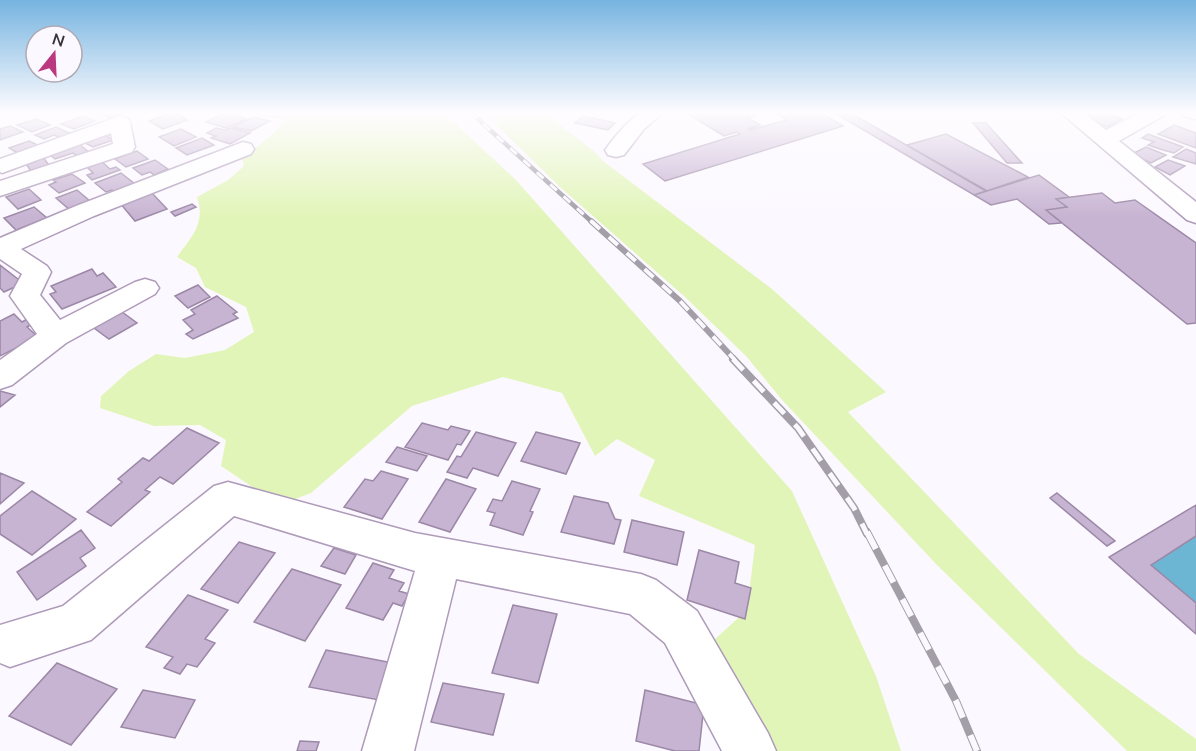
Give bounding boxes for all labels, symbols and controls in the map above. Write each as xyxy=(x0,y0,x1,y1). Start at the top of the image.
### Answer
north arrow xyxy=(24,24,84,84)
text: N xyxy=(50,28,67,51)

